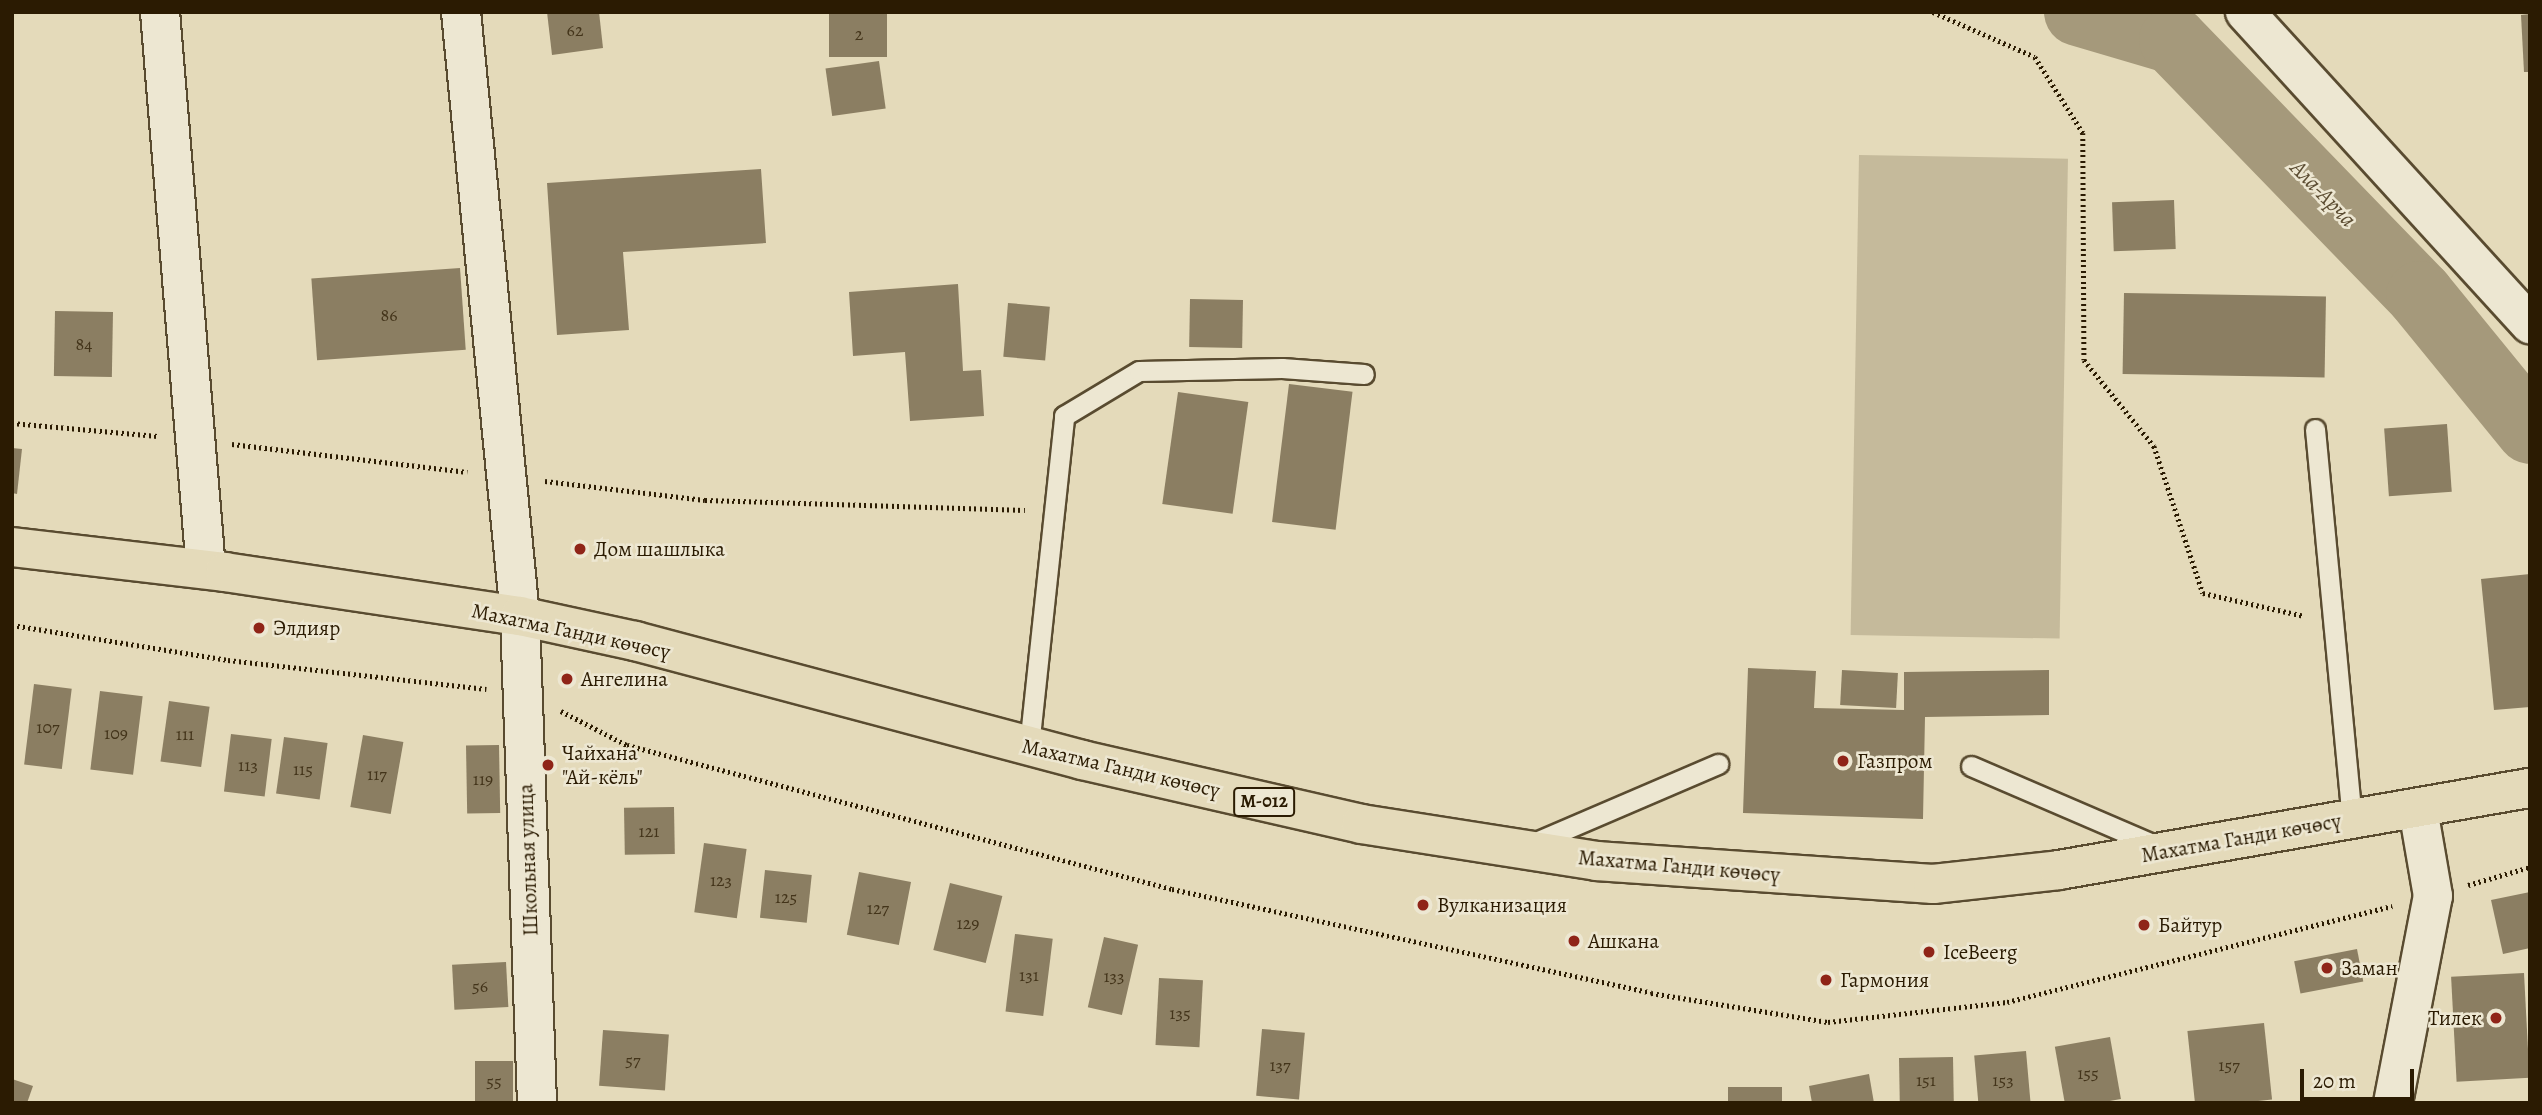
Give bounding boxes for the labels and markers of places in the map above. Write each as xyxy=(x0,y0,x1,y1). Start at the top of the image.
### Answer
place label: Дом шашлыка xyxy=(594,536,725,562)
marker: Дом шашлыка xyxy=(572,541,588,557)
place label: Элдияр xyxy=(273,615,340,641)
marker: Элдияр xyxy=(251,620,267,636)
place label: Ангелина xyxy=(581,666,668,692)
marker: Ангелина xyxy=(559,671,575,687)
place label: Чайхана "Ай-кёль" xyxy=(562,740,643,790)
place label: Газпром xyxy=(1857,748,1932,774)
marker: Газпром xyxy=(1835,753,1851,769)
marker: Чайхана "Ай-кёль" xyxy=(540,757,556,773)
place label: Вулканизация xyxy=(1437,892,1567,918)
marker: Вулканизация xyxy=(1415,897,1431,913)
place label: Байтур xyxy=(2158,912,2222,938)
marker: Байтур xyxy=(2136,917,2152,933)
place label: Ашкана xyxy=(1588,928,1659,954)
marker: Ашкана xyxy=(1566,933,1582,949)
place label: IceBeerg xyxy=(1943,939,2017,965)
marker: IceBeerg xyxy=(1921,944,1937,960)
place label: Заман xyxy=(2341,955,2398,981)
marker: Заман xyxy=(2319,960,2335,976)
place label: Гармония xyxy=(1840,967,1929,993)
marker: Гармония xyxy=(1818,972,1834,988)
place label: Тилек xyxy=(2428,1005,2482,1031)
marker: Тилек xyxy=(2488,1010,2504,1026)

